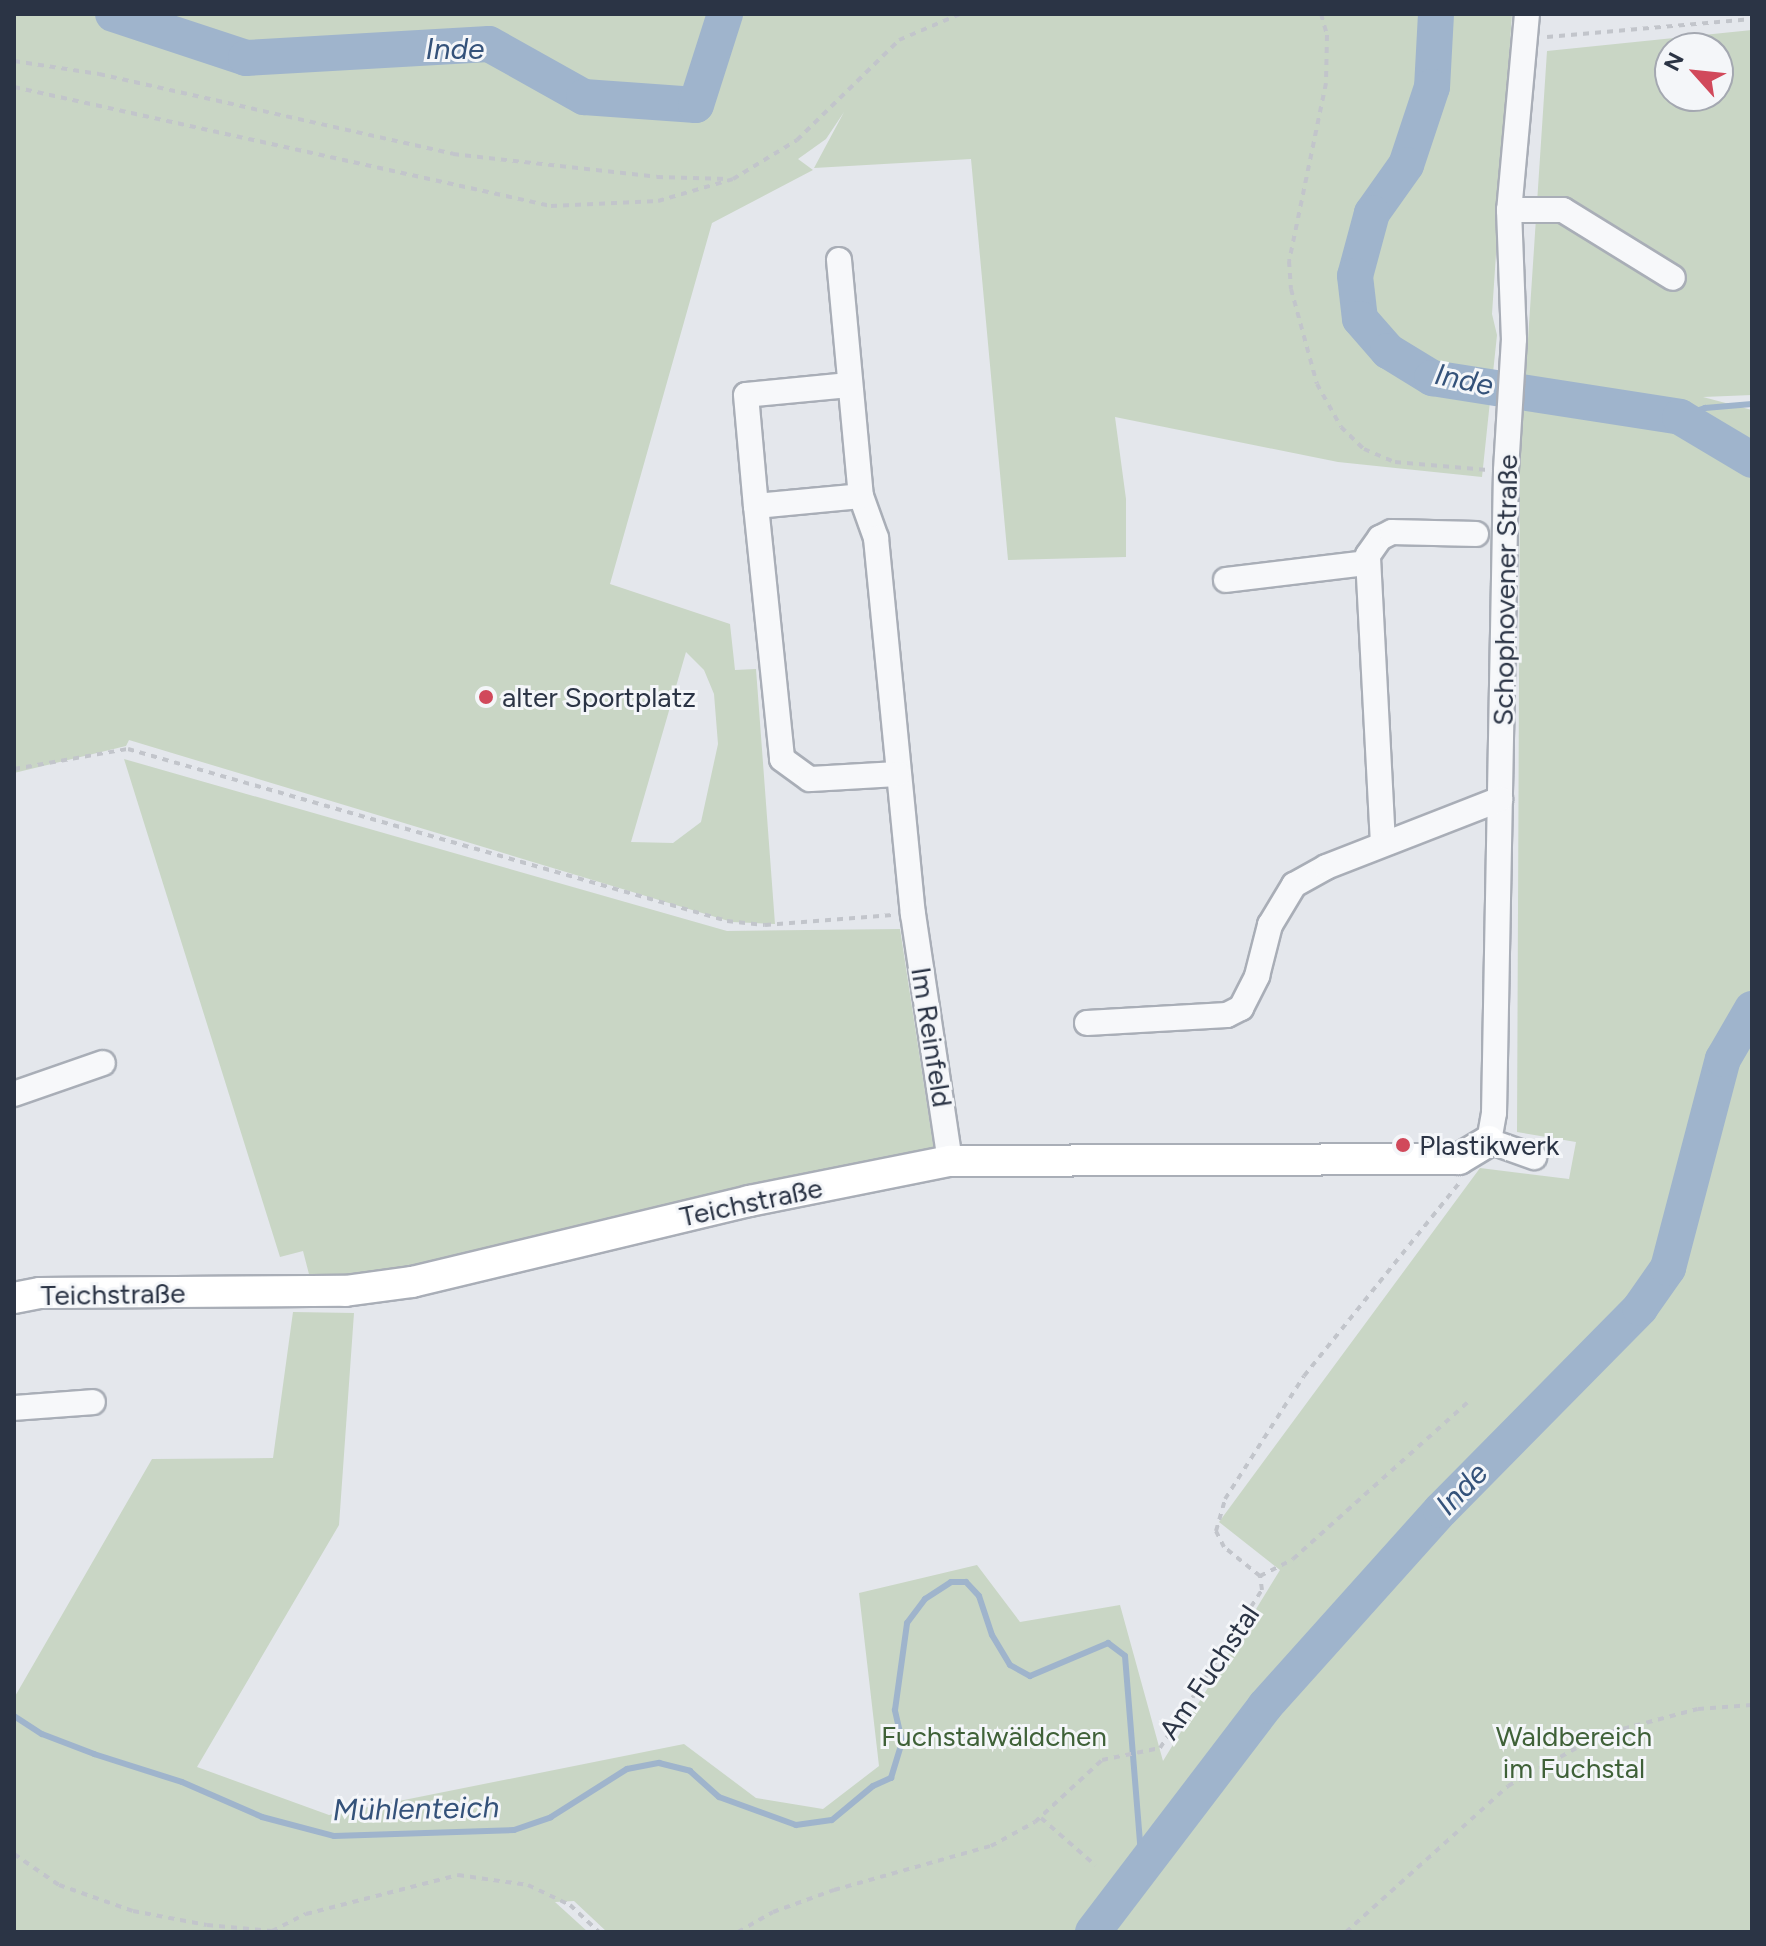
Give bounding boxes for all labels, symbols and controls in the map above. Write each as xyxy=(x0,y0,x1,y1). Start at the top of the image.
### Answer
water label: Inde xyxy=(426,31,484,67)
north arrow xyxy=(1654,32,1734,112)
text: N xyxy=(1658,48,1690,76)
water label: Inde xyxy=(1431,356,1497,404)
street label: Schophovener Straße xyxy=(1486,454,1524,726)
place label: alter Sportplatz xyxy=(502,680,696,714)
marker: alter Sportplatz xyxy=(477,688,495,706)
street label: Im Reinfeld xyxy=(904,965,960,1109)
place label: Plastikwerk xyxy=(1419,1128,1559,1162)
marker: Plastikwerk xyxy=(1394,1136,1412,1154)
street label: Teichstraße xyxy=(677,1171,825,1233)
street label: Teichstraße xyxy=(40,1276,186,1312)
water label: Inde xyxy=(1429,1455,1495,1523)
street label: Am Fuchstal xyxy=(1152,1598,1266,1746)
park label: Fuchstalwäldchen xyxy=(881,1719,1107,1753)
park label: Waldbereich im Fuchstal xyxy=(1496,1719,1652,1785)
water label: Mühlenteich xyxy=(332,1790,500,1828)

